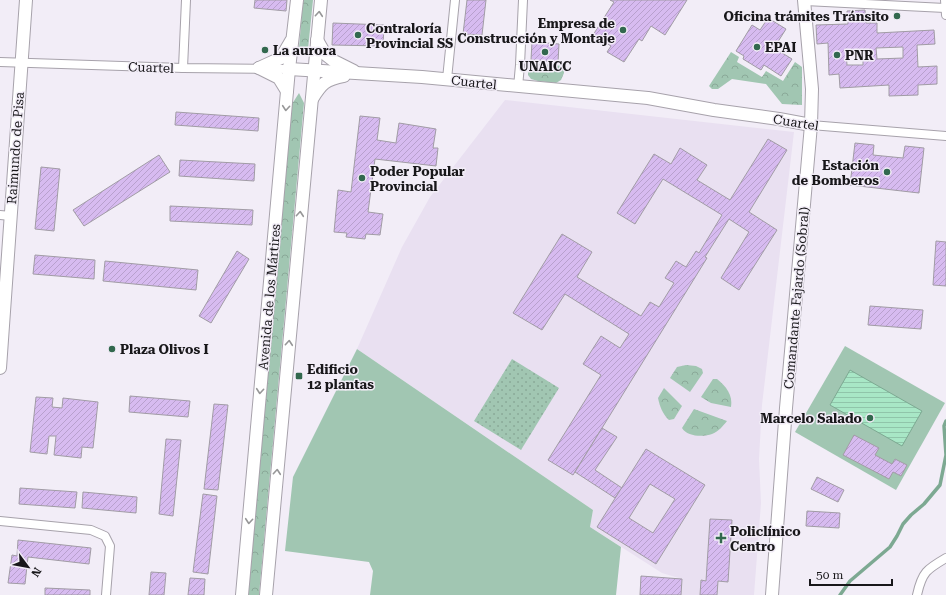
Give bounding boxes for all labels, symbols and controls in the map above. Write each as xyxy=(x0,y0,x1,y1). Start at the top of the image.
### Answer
place label: Oficina trámites Tránsito xyxy=(724,9,889,24)
one-way arrow xyxy=(315,11,324,17)
marker: Oficina trámites Tránsito xyxy=(892,11,902,21)
place label: Empresa de Construcción y Montaje xyxy=(457,16,615,46)
place label: Contraloría Provincial SS xyxy=(366,21,453,51)
marker: Empresa de Construcción y Montaje xyxy=(618,25,628,35)
marker: Contraloría Provincial SS xyxy=(353,30,363,40)
place label: EPAI xyxy=(765,40,796,55)
marker: EPAI xyxy=(752,42,762,52)
place label: La aurora xyxy=(273,43,336,58)
marker: La aurora xyxy=(260,45,270,55)
marker: UNAICC xyxy=(540,47,550,57)
place label: PNR xyxy=(845,48,874,63)
marker: PNR xyxy=(832,50,842,60)
street label: Cuartel xyxy=(128,59,174,76)
place label: UNAICC xyxy=(519,59,571,74)
street label: Cuartel xyxy=(450,73,498,92)
street label: Raimundo de Pisa xyxy=(4,91,27,205)
one-way arrow xyxy=(281,105,290,111)
street label: Cuartel xyxy=(772,112,820,133)
place label: Estación de Bomberos xyxy=(792,158,879,188)
place label: Poder Popular Provincial xyxy=(370,164,465,194)
marker: Estación de Bomberos xyxy=(882,167,892,177)
marker: Poder Popular Provincial xyxy=(357,173,367,183)
street label: Comandante Fajardo (Sobral) xyxy=(781,206,812,390)
one-way arrow xyxy=(296,210,305,217)
street label: Avenida de los Mártires xyxy=(256,223,283,371)
one-way arrow xyxy=(284,340,293,346)
place label: Plaza Olivos I xyxy=(120,342,209,357)
marker: Plaza Olivos I xyxy=(107,344,117,354)
place label: Edificio 12 plantas xyxy=(307,362,374,392)
marker: Edificio 12 plantas xyxy=(294,371,304,381)
one-way arrow xyxy=(256,388,265,394)
place label: Marcelo Salado xyxy=(760,411,862,426)
marker: Marcelo Salado xyxy=(865,413,875,423)
one-way arrow xyxy=(273,469,282,476)
one-way arrow xyxy=(245,518,254,524)
place label: Policlínico Centro xyxy=(730,524,801,554)
marker: Policlínico Centro xyxy=(715,532,727,544)
north arrow xyxy=(8,547,48,587)
scale bar xyxy=(810,561,892,587)
text: N xyxy=(28,565,44,580)
text: 50 m xyxy=(816,568,843,582)

